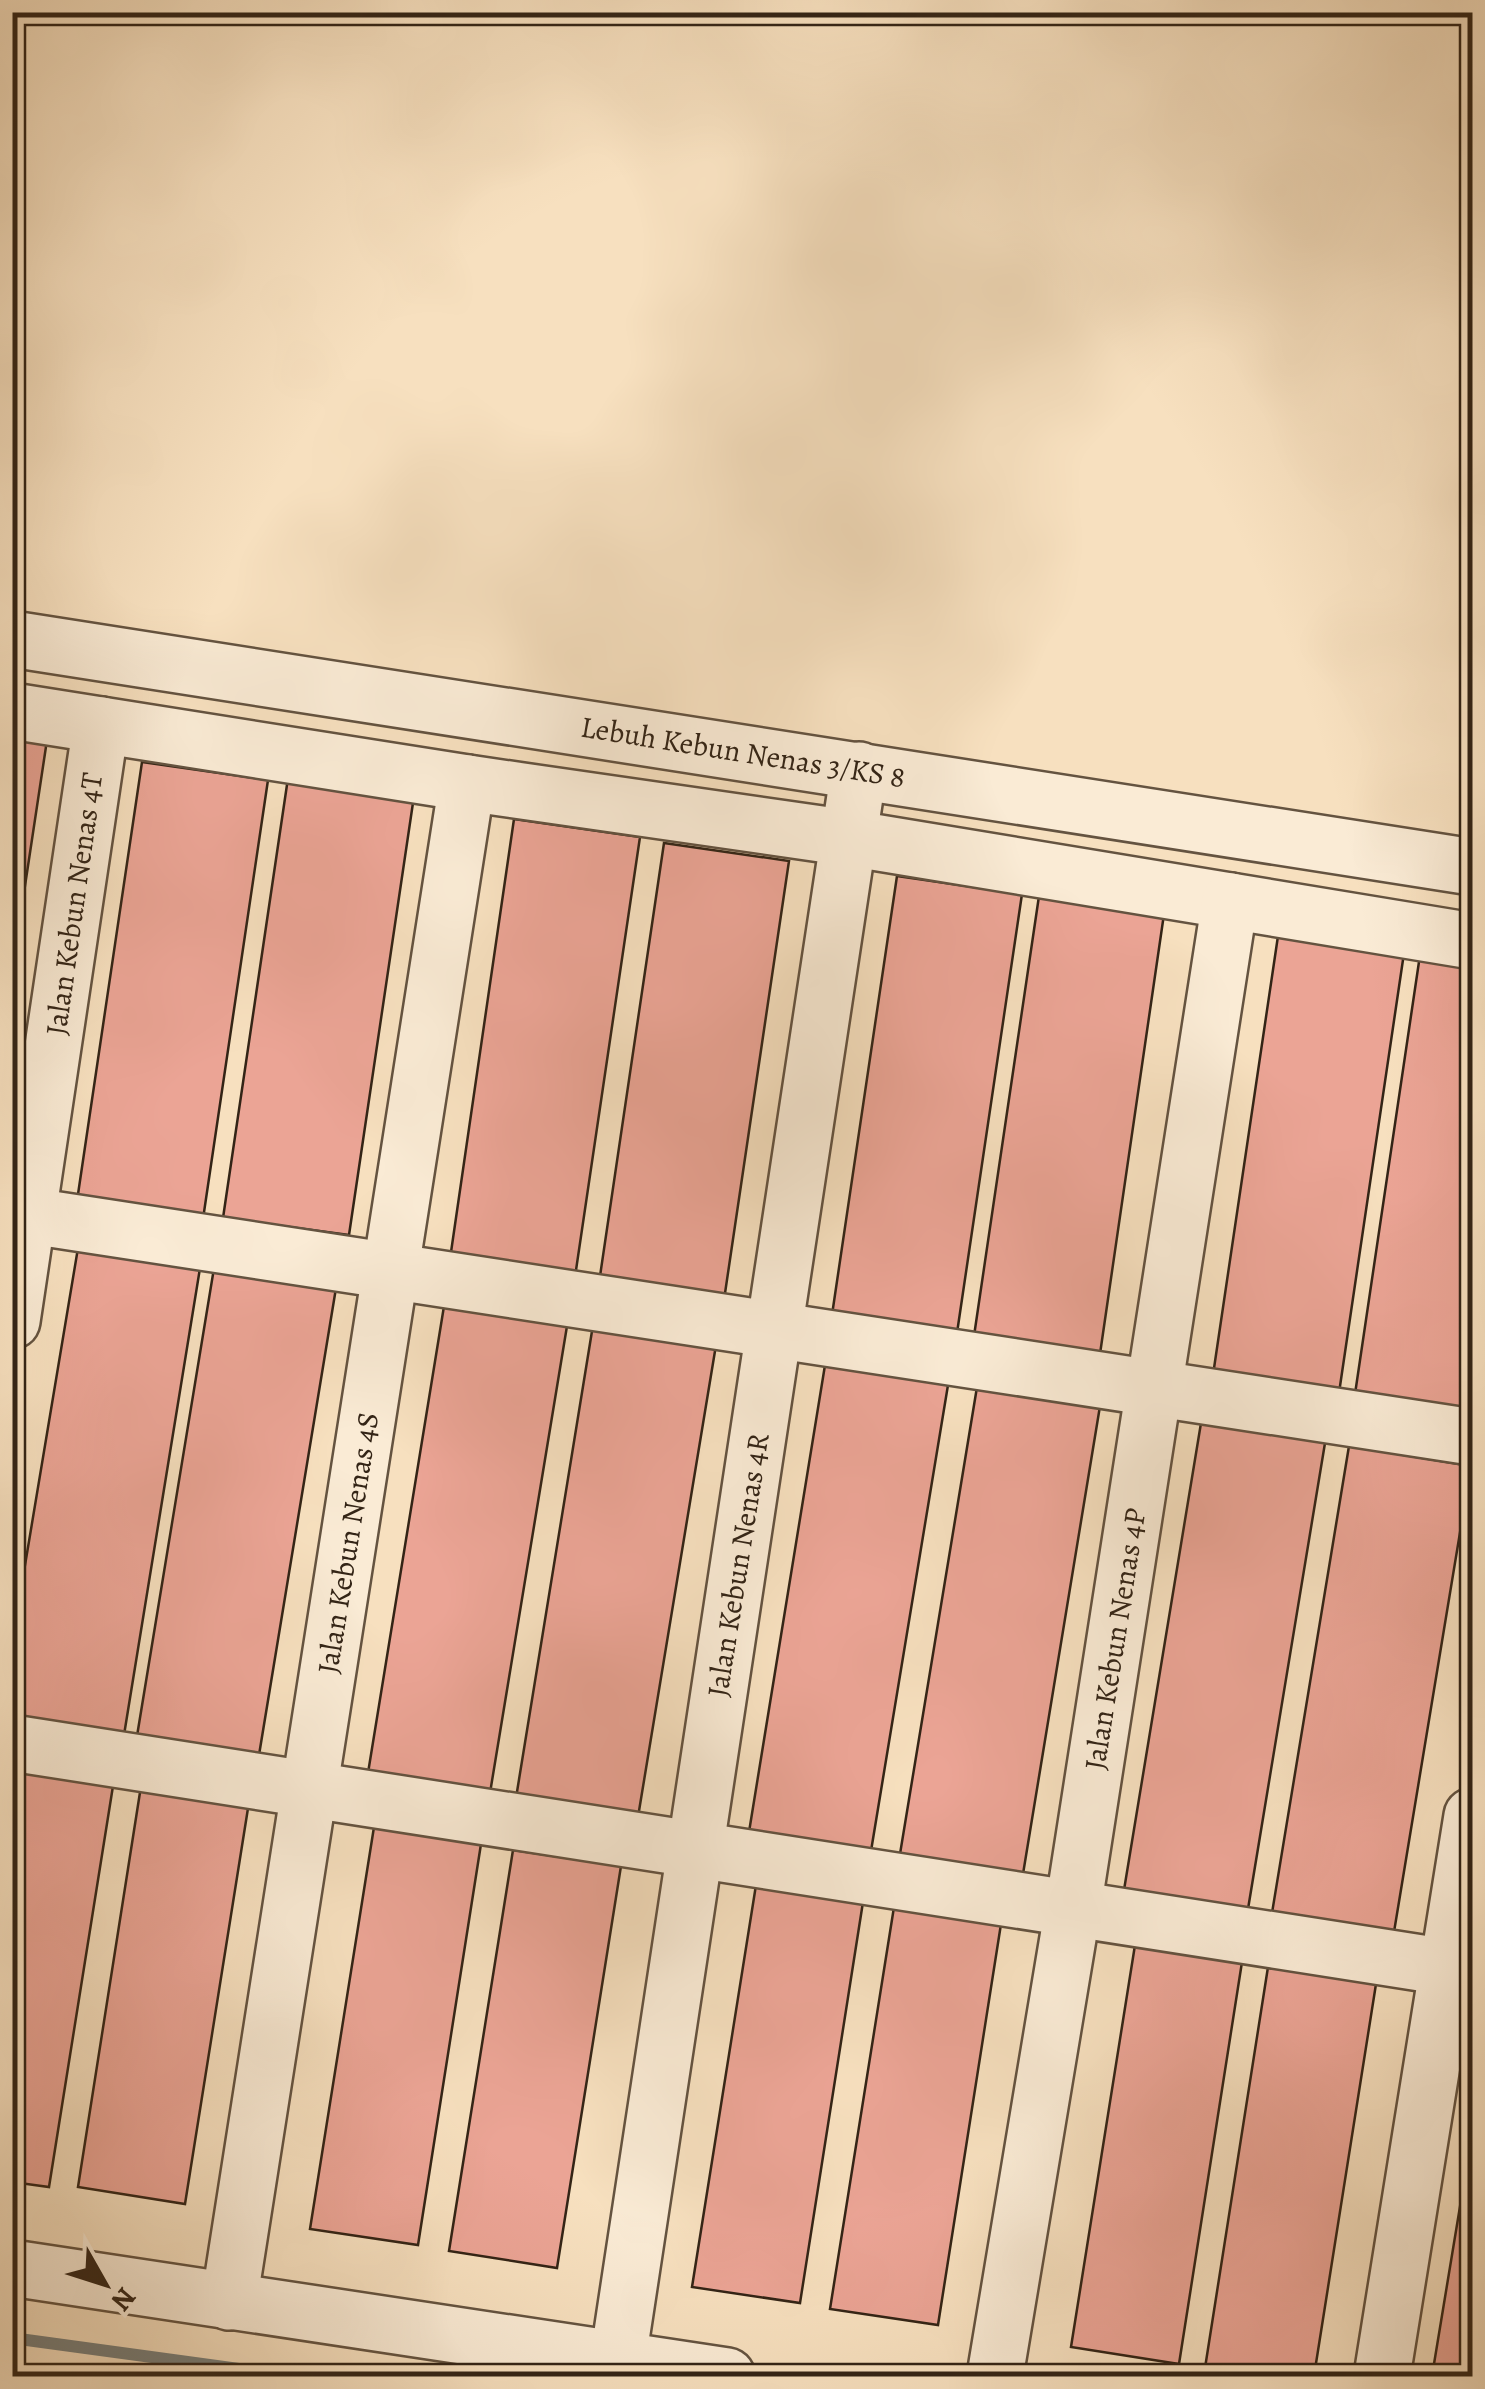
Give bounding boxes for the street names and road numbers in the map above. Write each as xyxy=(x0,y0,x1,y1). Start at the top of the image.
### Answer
street label: Lebuh Kebun Nenas 3/KS 8 xyxy=(578,707,908,797)
street label: Jalan Kebun Nenas 4T xyxy=(36,770,112,1038)
street label: Jalan Kebun Nenas 4S xyxy=(308,1409,388,1677)
street label: Jalan Kebun Nenas 4R xyxy=(697,1430,779,1700)
street label: Jalan Kebun Nenas 4P xyxy=(1075,1505,1155,1773)

